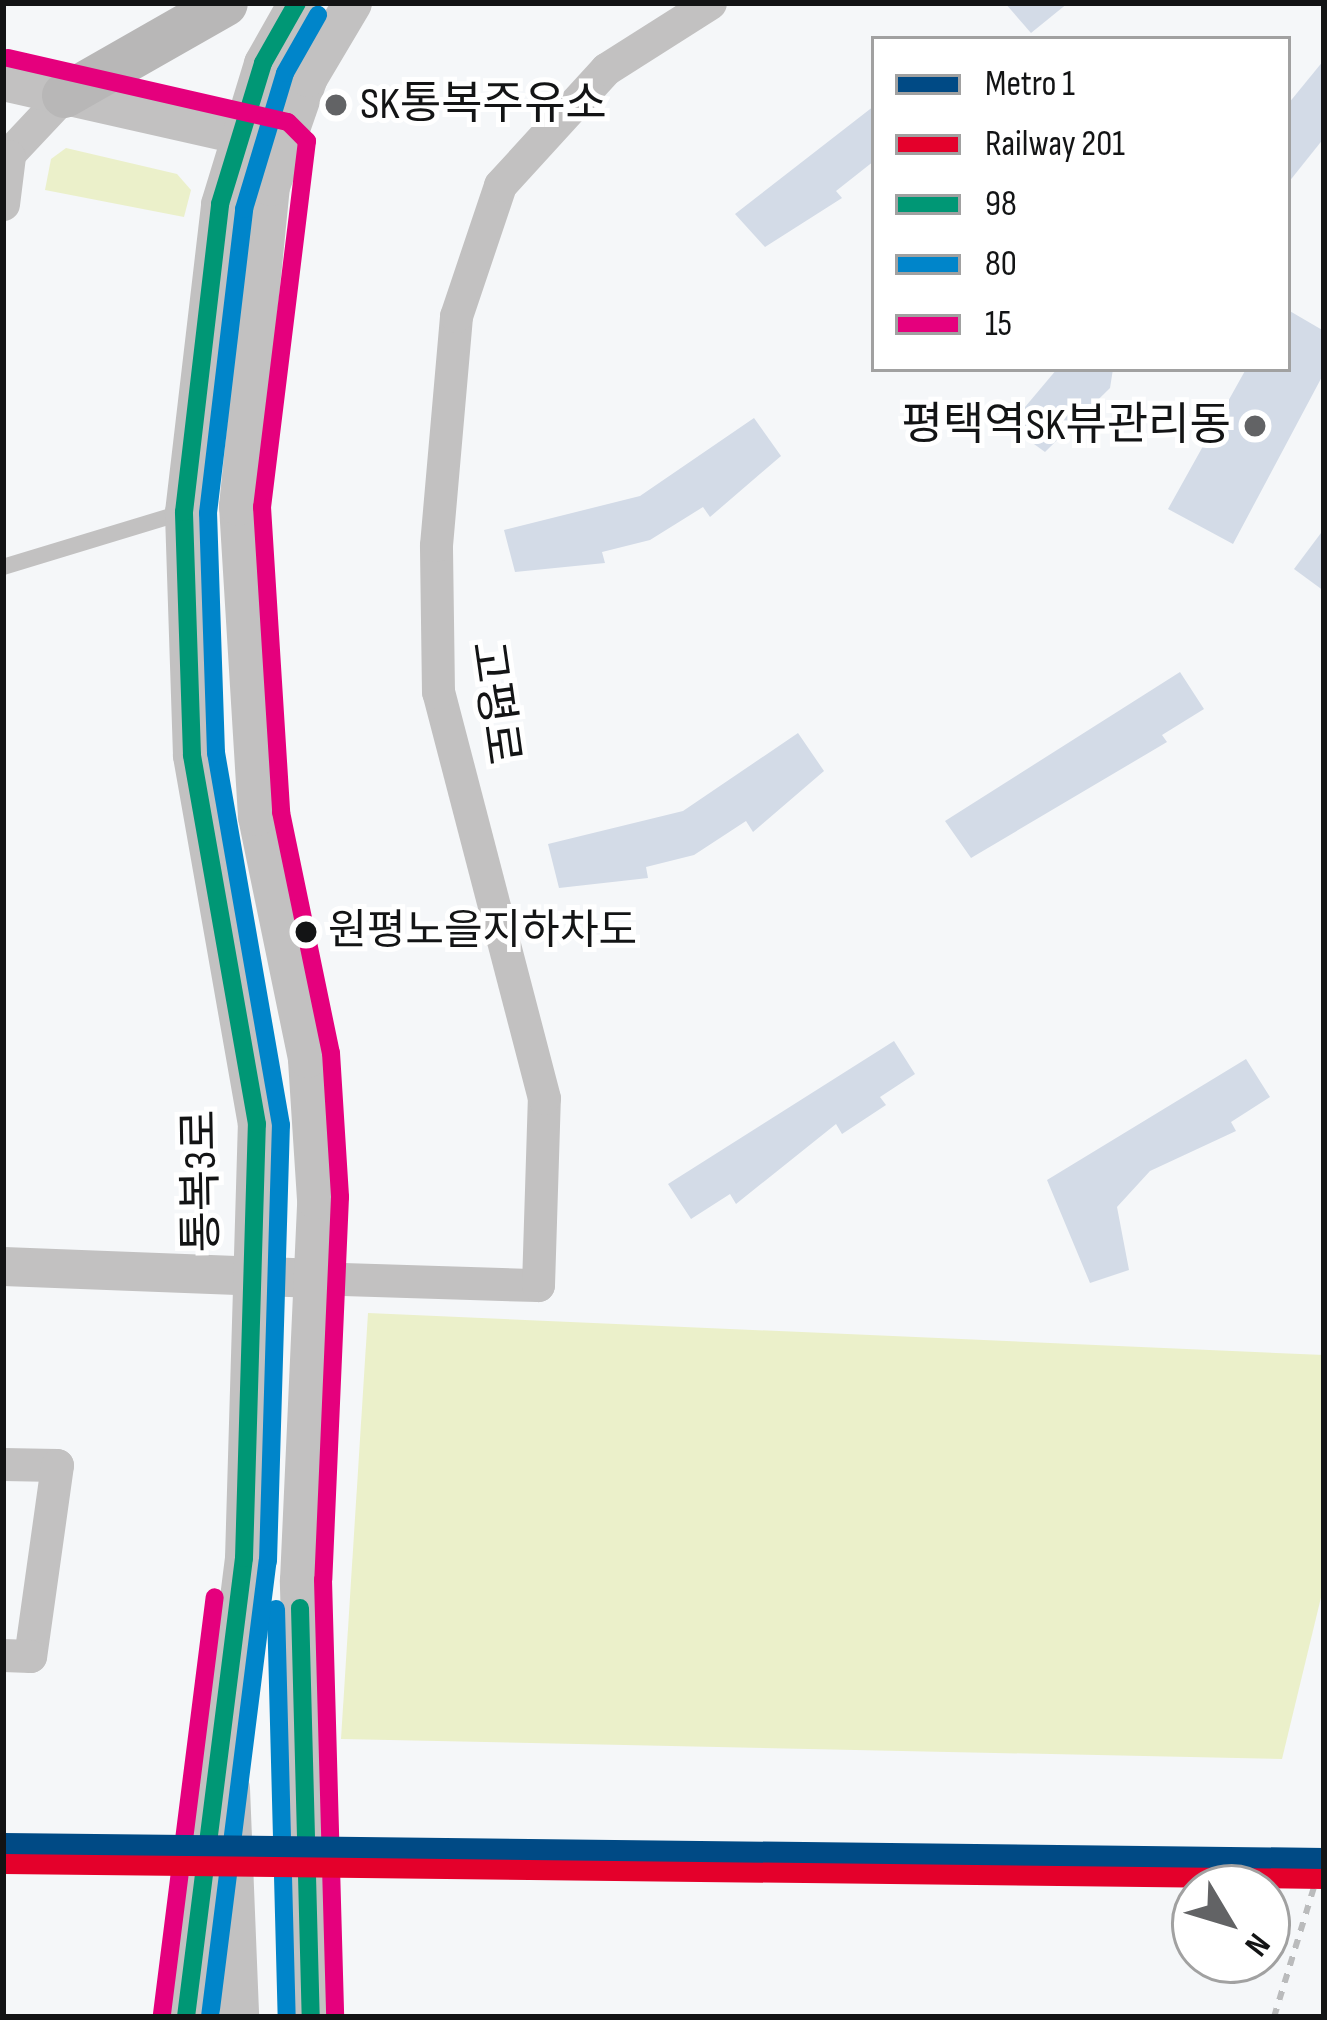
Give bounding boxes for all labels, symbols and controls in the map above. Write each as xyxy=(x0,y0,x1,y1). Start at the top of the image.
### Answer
legend xyxy=(871,36,1291,372)
text: Metro 1 xyxy=(985,63,1075,106)
place label: SK통복주유소 xyxy=(360,78,607,132)
marker: SK통복주유소 xyxy=(323,92,349,118)
text: Railway 201 xyxy=(985,123,1125,166)
text: 98 xyxy=(985,183,1017,226)
text: 80 xyxy=(985,243,1017,286)
text: 15 xyxy=(985,303,1012,346)
place label: 평택역SK뷰관리동 xyxy=(901,399,1231,453)
marker: 평택역SK뷰관리동 xyxy=(1242,413,1268,439)
street label: 고평로 xyxy=(459,638,529,768)
place label: 원평노을지하차도 xyxy=(328,907,637,957)
marker: 원평노을지하차도 xyxy=(295,921,317,943)
street label: 통복3로 xyxy=(174,1109,230,1253)
north arrow xyxy=(1171,1864,1291,1984)
text: N xyxy=(1236,1925,1278,1964)

